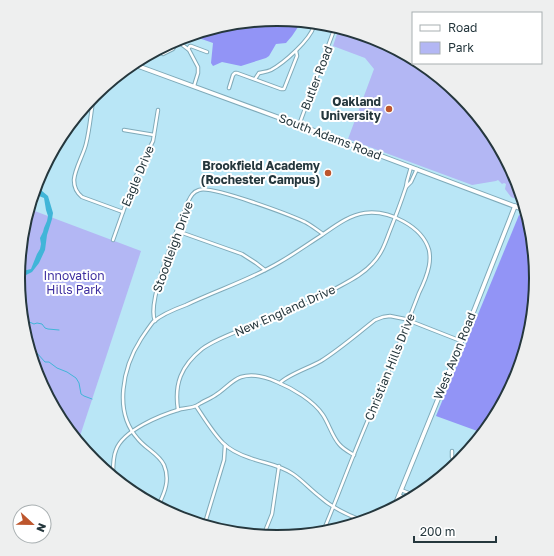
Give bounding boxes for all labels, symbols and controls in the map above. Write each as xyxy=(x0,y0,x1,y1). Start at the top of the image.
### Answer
legend xyxy=(412,12,542,64)
text: Road xyxy=(448,20,477,35)
text: Park xyxy=(448,40,474,55)
street label: Butler Road xyxy=(297,43,336,112)
place label: Oakland University xyxy=(321,94,382,123)
marker: Oakland University xyxy=(384,104,394,114)
street label: South Adams Road xyxy=(277,110,384,163)
street label: Eagle Drive xyxy=(118,143,157,209)
place label: Brookfield Academy (Rochester Campus) xyxy=(201,158,321,187)
marker: Brookfield Academy (Rochester Campus) xyxy=(323,168,333,178)
street label: Stoodleigh Drive xyxy=(149,199,196,294)
park label: Innovation Hills Park xyxy=(43,268,105,297)
street label: New England Drive xyxy=(232,282,338,340)
street label: West Avon Road xyxy=(430,310,479,402)
street label: Christian Hills Drive xyxy=(361,311,418,423)
north arrow xyxy=(12,504,52,544)
scale bar xyxy=(414,518,496,544)
text: N xyxy=(34,522,49,534)
text: 200 m xyxy=(420,524,455,539)

